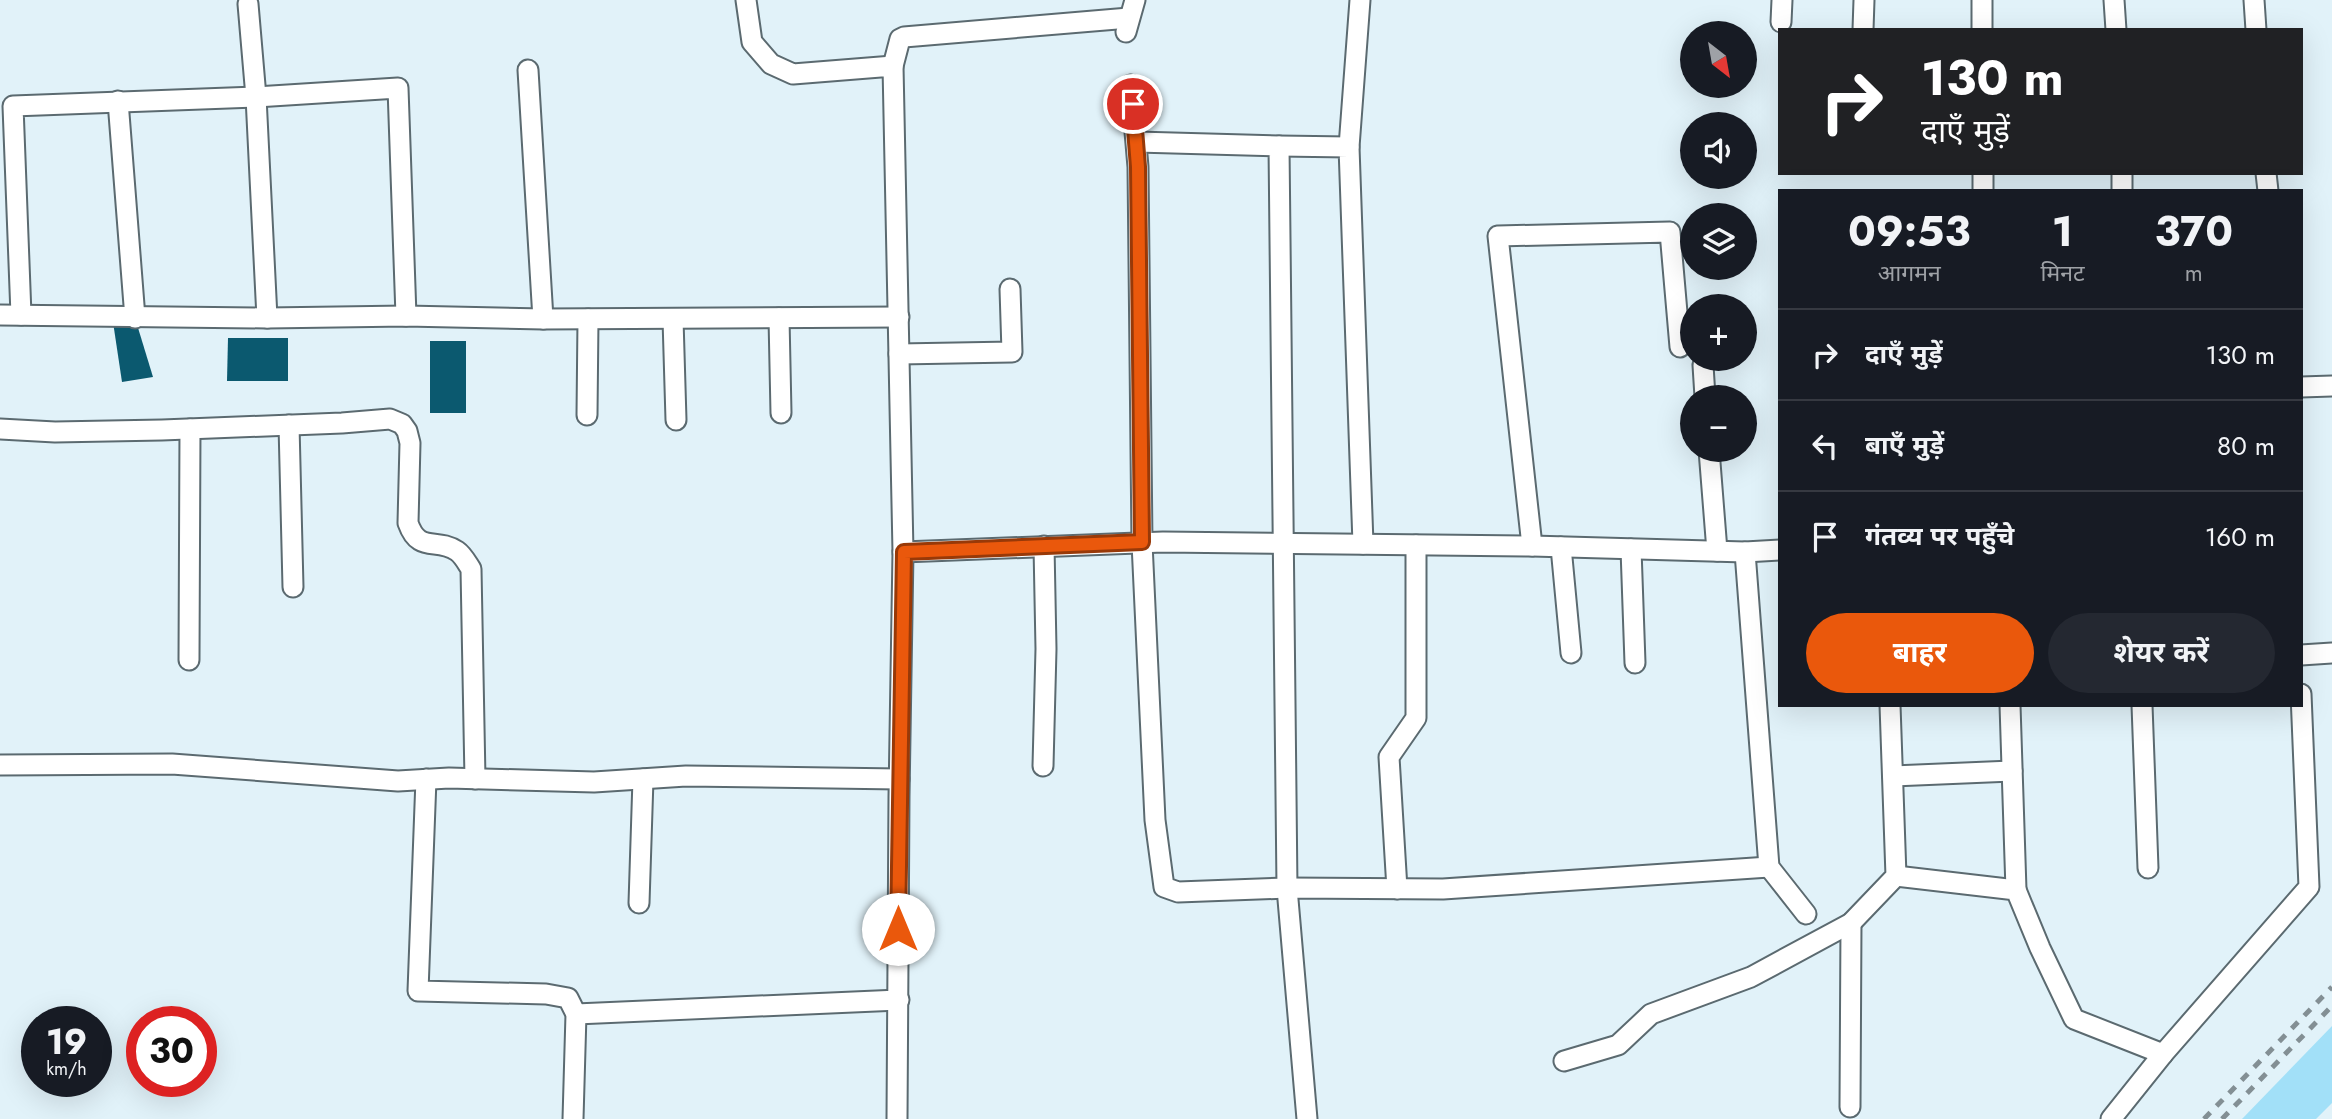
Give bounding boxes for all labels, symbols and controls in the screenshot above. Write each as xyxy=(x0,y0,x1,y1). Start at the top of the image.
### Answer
north arrow xyxy=(1680,21,1757,98)
map controls xyxy=(1680,21,1757,462)
text: 130 m xyxy=(1921,43,2064,113)
icon: right xyxy=(1806,56,1897,147)
pin xyxy=(1103,74,1163,134)
icon: arrive xyxy=(1114,85,1152,123)
text: दाएँ मुड़ें xyxy=(1921,108,2010,154)
button: sound xyxy=(1680,112,1757,189)
text: 09:53 xyxy=(1848,201,1971,262)
text: 1 xyxy=(2052,201,2073,262)
text: 370 xyxy=(2154,201,2233,262)
button: layers xyxy=(1680,203,1757,280)
text: आगमन xyxy=(1878,256,1941,290)
text: मिनट xyxy=(2040,256,2085,290)
text: m xyxy=(2185,256,2203,290)
button: + xyxy=(1680,294,1757,371)
text: दाएँ मुड़ें xyxy=(1865,335,1943,373)
icon: right xyxy=(1806,336,1844,374)
text: 130 m xyxy=(2205,336,2275,374)
button: − xyxy=(1680,385,1757,462)
text: बाएँ मुड़ें xyxy=(1865,426,1944,464)
icon: left xyxy=(1806,427,1844,465)
text: 80 m xyxy=(2217,427,2275,465)
text: गंतव्य पर पहुँचे xyxy=(1865,517,2014,555)
icon: arrive xyxy=(1806,518,1844,556)
text: 160 m xyxy=(2205,518,2275,556)
button: बाहर xyxy=(1806,613,2034,693)
button: शेयर करें xyxy=(2048,613,2275,693)
position arrow xyxy=(861,892,935,966)
speed limit sign: 30 xyxy=(126,1006,217,1097)
text: 19 xyxy=(46,1017,87,1067)
text: km/h xyxy=(46,1056,87,1082)

